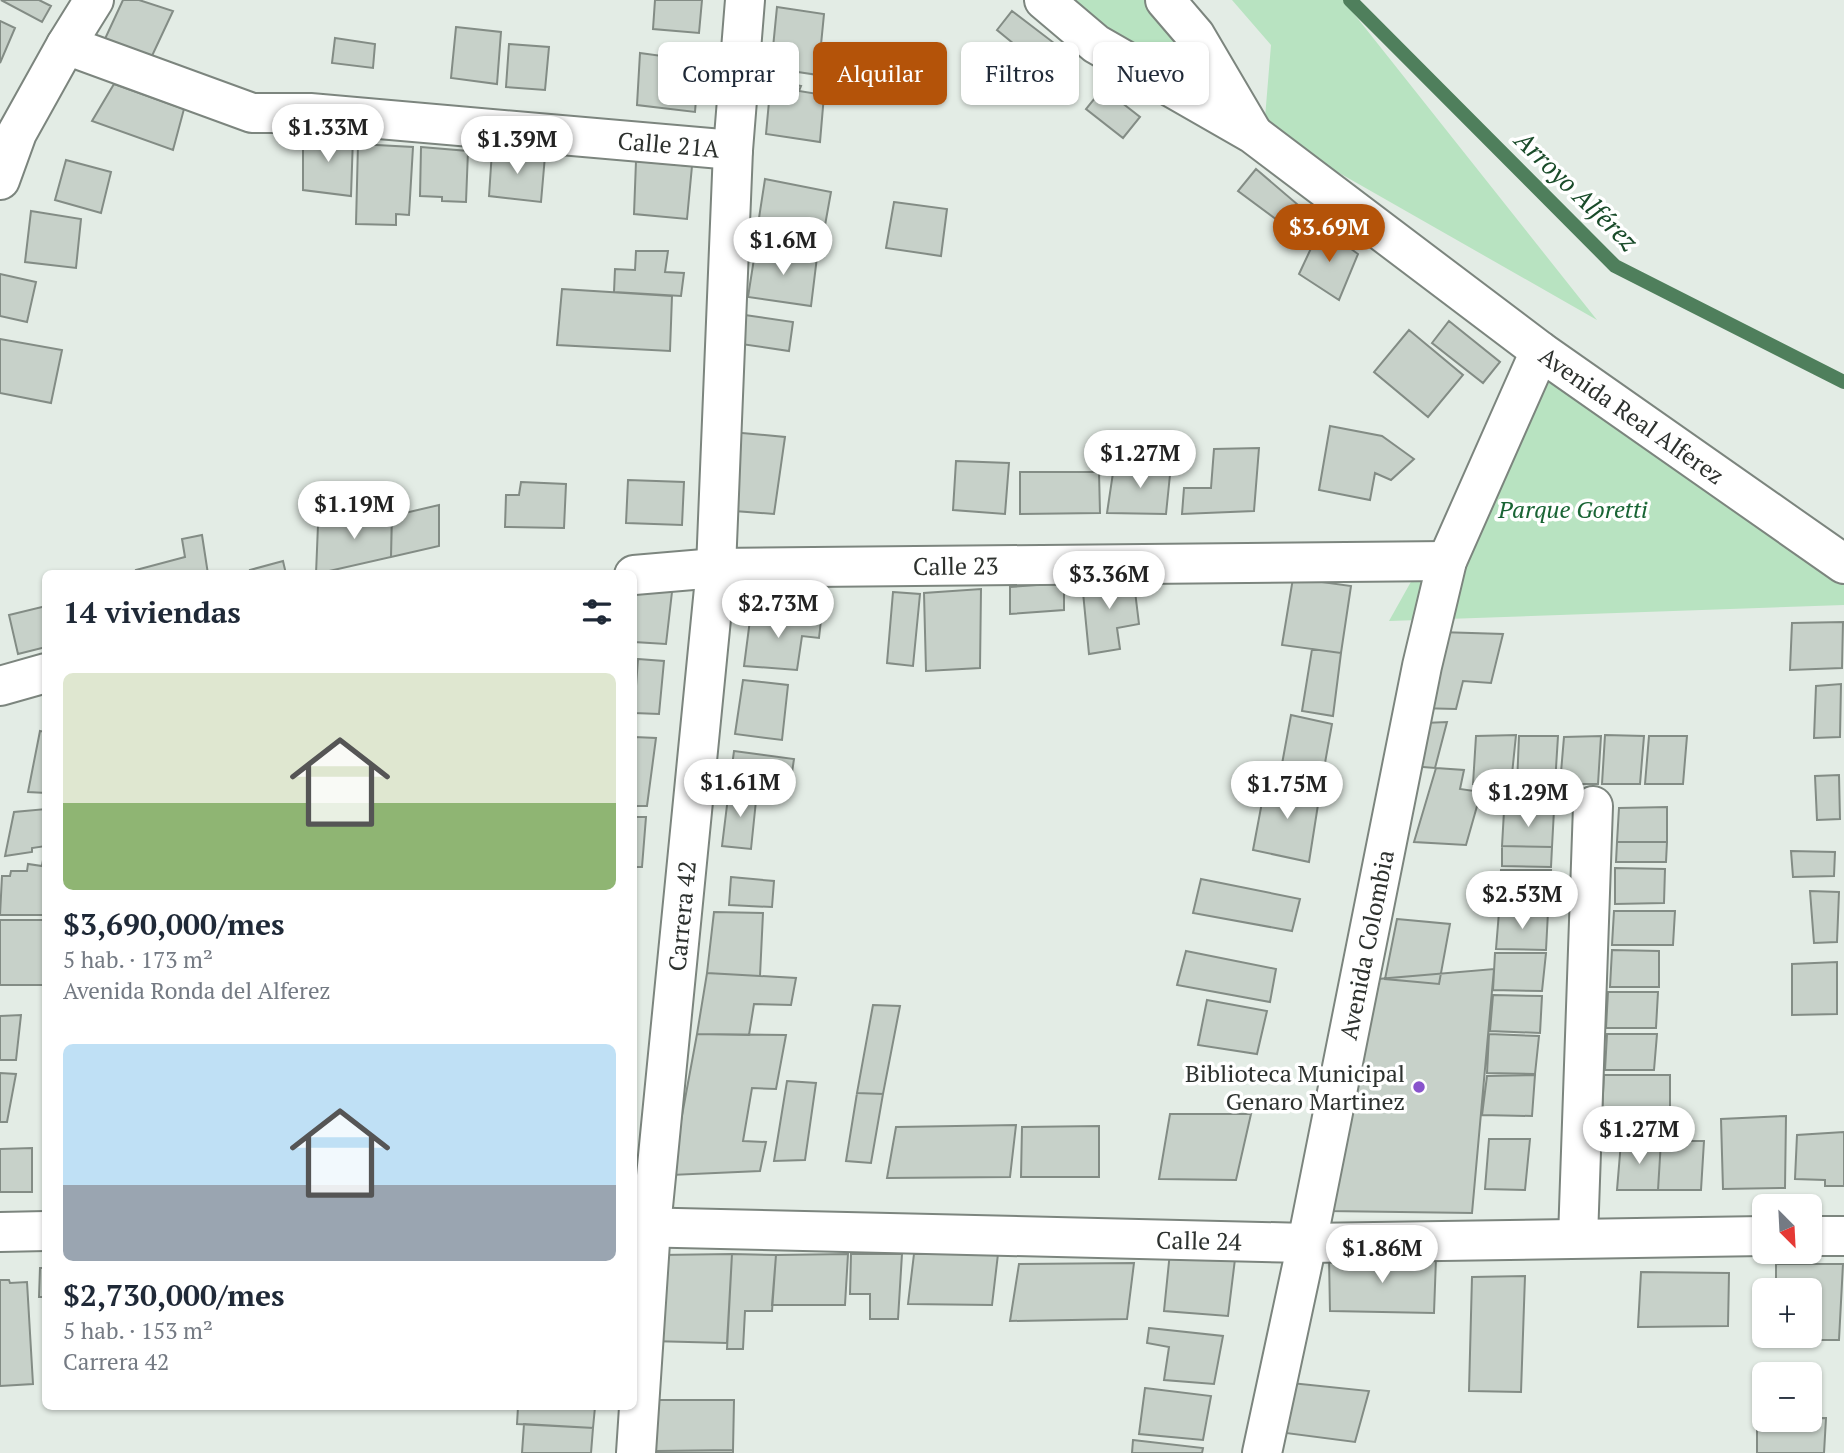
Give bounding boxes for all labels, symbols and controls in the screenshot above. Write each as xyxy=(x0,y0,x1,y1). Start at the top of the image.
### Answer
chip: Comprar xyxy=(658,42,799,105)
chip: Alquilar xyxy=(813,42,947,105)
chip: Filtros xyxy=(961,42,1079,105)
chip: Nuevo xyxy=(1093,42,1209,105)
pin: $1.33M xyxy=(271,104,385,164)
text: $1.33M xyxy=(288,111,368,142)
pin: $1.39M xyxy=(460,116,574,176)
water label: Arroyo Alférez xyxy=(1507,121,1646,258)
text: $1.39M xyxy=(477,123,557,154)
street label: Calle 21A xyxy=(616,124,721,165)
pin: $3.69M xyxy=(1272,204,1386,264)
text: $3.69M xyxy=(1289,211,1369,242)
pin: $1.6M xyxy=(734,218,832,277)
text: $1.6M xyxy=(749,224,817,255)
street label: Avenida Real Alferez xyxy=(1533,339,1731,491)
pin: $1.27M xyxy=(1083,430,1197,490)
text: $1.27M xyxy=(1100,437,1180,468)
pin: $1.19M xyxy=(297,482,411,541)
text: $1.19M xyxy=(314,488,394,519)
park label: Parque Goretti xyxy=(1497,493,1648,525)
street label: Calle 23 xyxy=(913,549,999,582)
pin: $3.36M xyxy=(1052,552,1166,611)
text: $3.36M xyxy=(1069,558,1149,589)
pin: $2.73M xyxy=(721,580,835,640)
text: $2.73M xyxy=(738,587,818,618)
text: 14 viviendas xyxy=(63,592,241,632)
icon: filters xyxy=(578,593,616,631)
icon: home xyxy=(277,719,403,845)
pin: $1.61M xyxy=(683,760,797,819)
pin: $1.75M xyxy=(1230,762,1344,821)
text: $1.61M xyxy=(700,766,780,797)
text: $1.75M xyxy=(1247,768,1327,799)
pin: $1.29M xyxy=(1471,770,1585,829)
text: $1.29M xyxy=(1488,776,1568,807)
street label: Avenida Colombia xyxy=(1332,847,1401,1043)
street label: Carrera 42 xyxy=(660,859,703,973)
pin: $2.53M xyxy=(1465,872,1579,931)
text: $2.53M xyxy=(1482,878,1562,909)
text: $3,690,000/mes xyxy=(63,904,285,944)
text: 5 hab. · 173 m² xyxy=(63,944,213,975)
text: Avenida Ronda del Alferez xyxy=(63,975,330,1006)
place label: Biblioteca Municipal Genaro Martinez xyxy=(1185,1057,1405,1117)
marker: Biblioteca Municipal Genaro Martinez xyxy=(1411,1079,1427,1095)
icon: home xyxy=(277,1090,403,1216)
pin: $1.27M xyxy=(1582,1106,1696,1166)
text: $1.27M xyxy=(1599,1113,1679,1144)
north arrow xyxy=(1752,1194,1822,1264)
map controls xyxy=(1752,1194,1822,1432)
street label: Calle 24 xyxy=(1156,1223,1242,1257)
pin: $1.86M xyxy=(1325,1226,1439,1285)
text: $1.86M xyxy=(1342,1232,1422,1263)
text: $2,730,000/mes xyxy=(63,1275,285,1315)
button: + xyxy=(1752,1278,1822,1348)
text: 5 hab. · 153 m² xyxy=(63,1315,213,1346)
text: Carrera 42 xyxy=(63,1346,169,1377)
button: − xyxy=(1752,1362,1822,1432)

